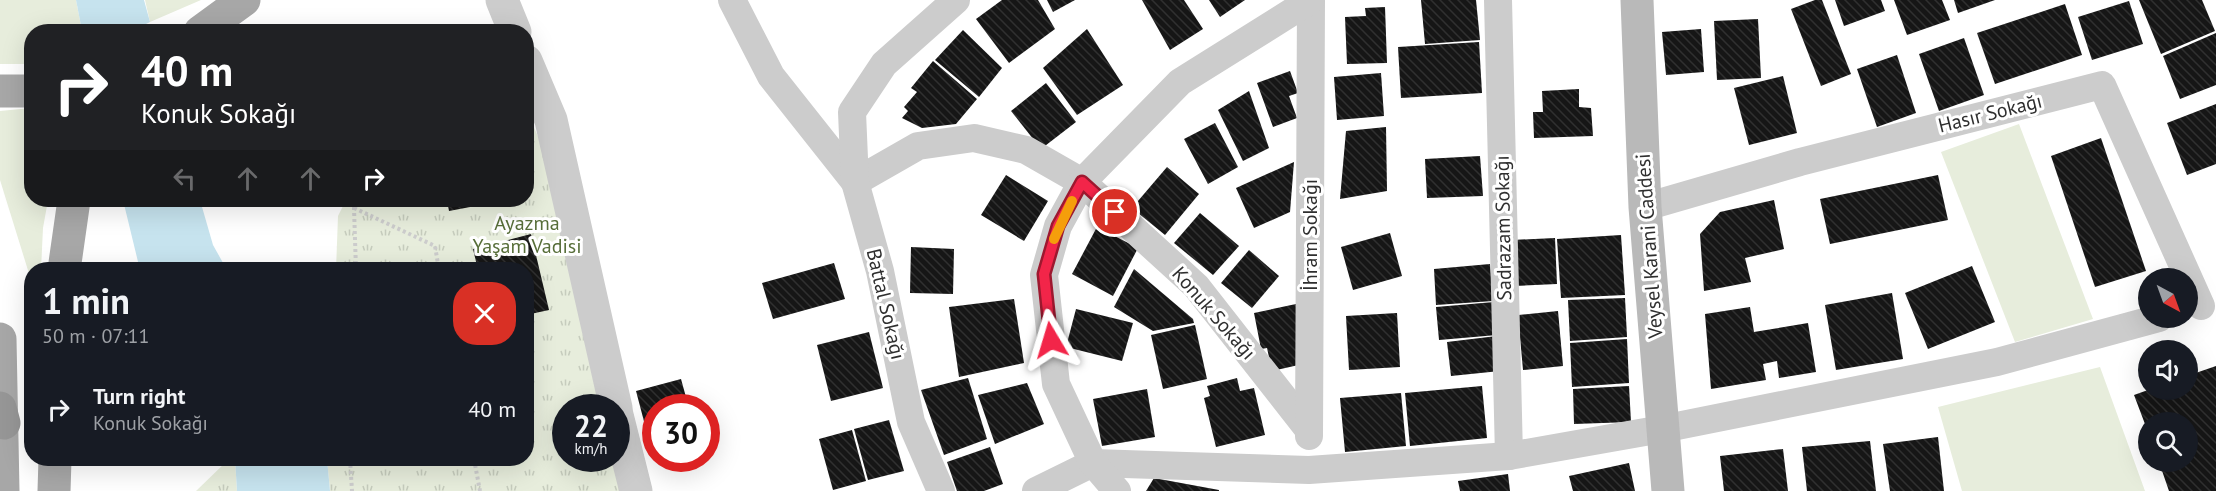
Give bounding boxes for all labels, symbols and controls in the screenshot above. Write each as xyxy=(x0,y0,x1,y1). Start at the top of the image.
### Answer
text: 40 m xyxy=(141,43,233,98)
icon: right xyxy=(42,48,120,126)
street label: Hasır Sokağı xyxy=(1935,88,2045,138)
text: Konuk Sokağı xyxy=(141,96,296,130)
street label: Veysel Karani Caddesi xyxy=(1630,153,1669,340)
street label: Sadrazam Sokağı xyxy=(1489,155,1517,301)
icon: left xyxy=(168,162,201,195)
icon: ahead xyxy=(231,162,264,195)
icon: ahead xyxy=(294,162,327,195)
icon: right xyxy=(357,162,390,195)
street label: İhram Sokağı xyxy=(1297,179,1323,291)
pin xyxy=(1089,186,1140,237)
icon: arrive xyxy=(1098,195,1131,228)
park label: Ayazma Yaşam Vadisi xyxy=(472,210,582,259)
street label: Battal Sokağı xyxy=(861,246,911,362)
street label: Konuk Sokağı xyxy=(1166,261,1262,365)
north arrow xyxy=(2138,268,2198,328)
map controls xyxy=(2138,268,2198,472)
text: 1 min xyxy=(42,277,130,324)
button: close xyxy=(453,282,516,345)
position arrow xyxy=(1019,308,1083,372)
text: 50 m · 07:11 xyxy=(42,323,149,349)
button: sound xyxy=(2138,340,2198,400)
text: Turn right xyxy=(93,382,185,410)
icon: right xyxy=(42,393,75,426)
speed limit sign: 30 xyxy=(642,394,720,472)
text: 40 m xyxy=(468,395,516,423)
text: 22 xyxy=(574,406,608,445)
text: Konuk Sokağı xyxy=(93,410,208,436)
button: search xyxy=(2138,412,2198,472)
text: km/h xyxy=(575,439,607,458)

